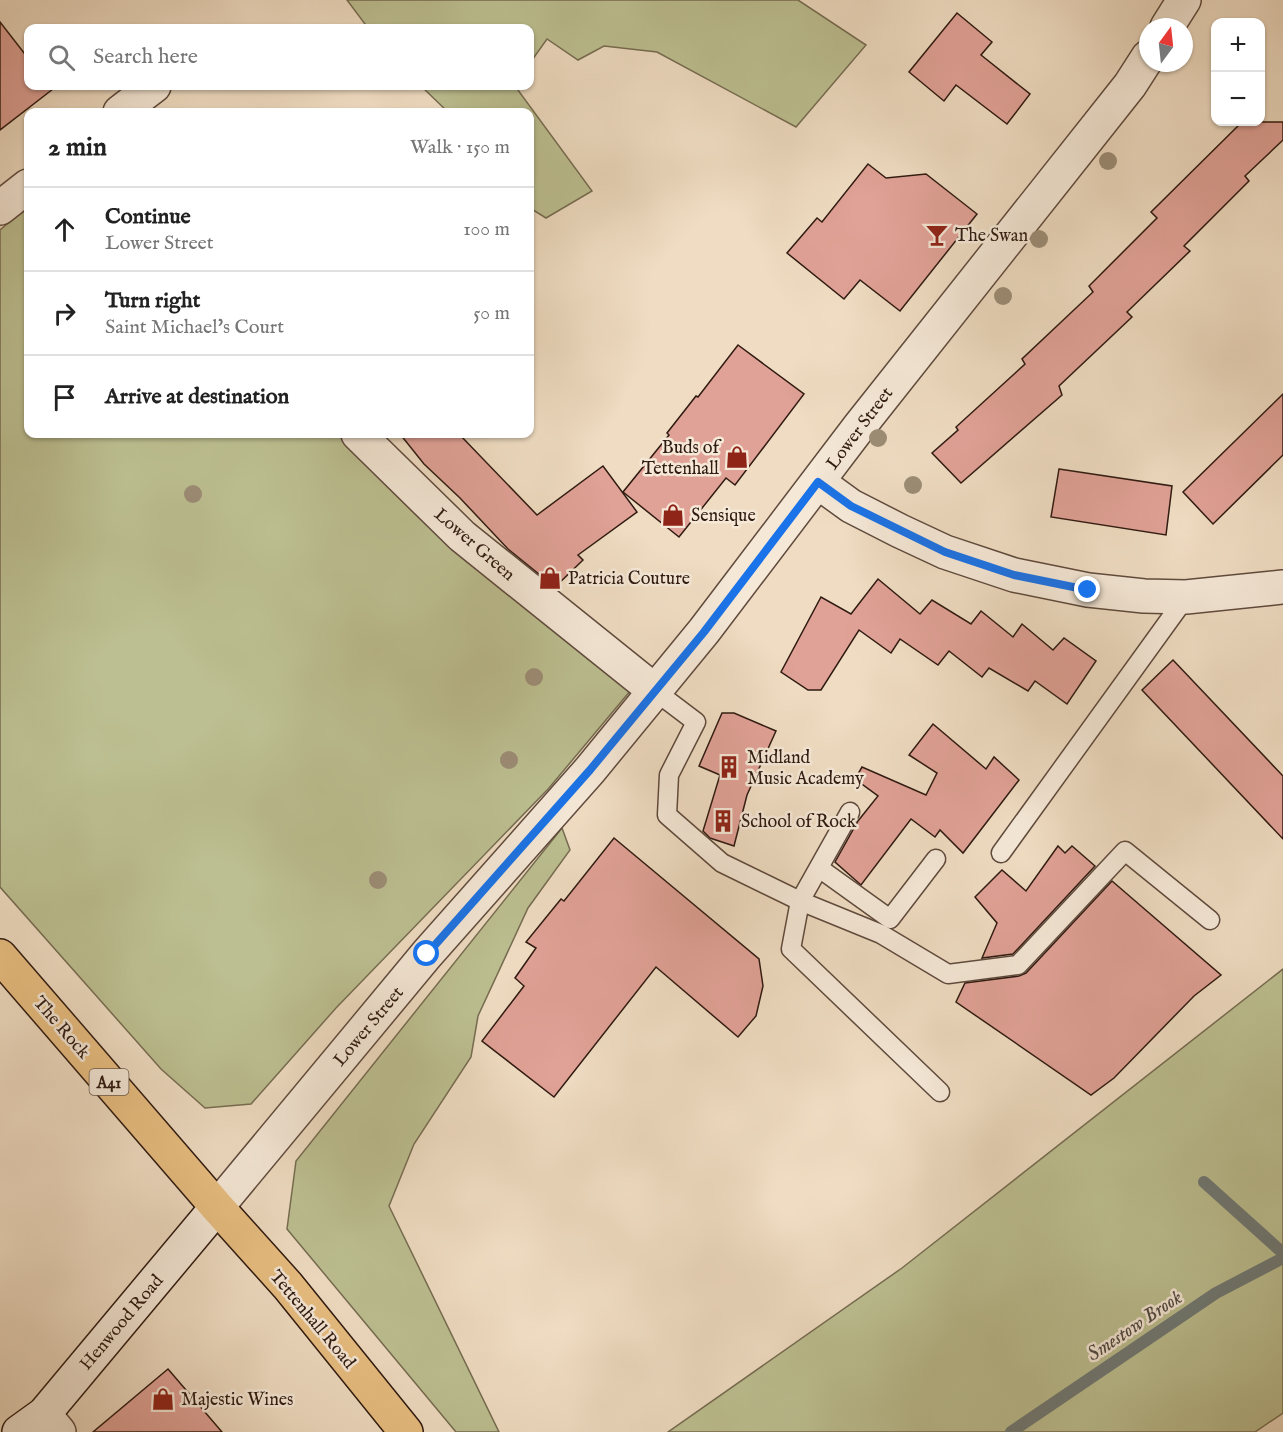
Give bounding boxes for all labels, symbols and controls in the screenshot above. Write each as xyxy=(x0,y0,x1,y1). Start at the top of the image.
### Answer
north arrow xyxy=(1139,18,1193,72)
map controls xyxy=(1211,18,1265,126)
button: + xyxy=(1211,18,1265,72)
search box xyxy=(24,24,534,90)
icon: search xyxy=(45,41,78,74)
text: Search here xyxy=(93,43,198,71)
button: − xyxy=(1211,72,1265,126)
text: 2 min xyxy=(48,131,107,164)
text: Walk · 150 m xyxy=(410,135,510,160)
text: Continue xyxy=(105,203,191,231)
icon: ahead xyxy=(48,213,81,246)
text: 100 m xyxy=(463,217,510,242)
bar icon: The Swan xyxy=(924,222,950,248)
place label: The Swan xyxy=(955,225,1028,248)
text: Lower Street xyxy=(105,231,214,256)
text: Turn right xyxy=(105,287,200,315)
icon: right xyxy=(48,297,81,330)
text: 50 m xyxy=(473,301,510,326)
text: Saint Michael's Court xyxy=(105,315,284,340)
icon: arrive xyxy=(48,381,81,414)
text: Arrive at destination xyxy=(105,383,289,411)
street label: Lower Street xyxy=(822,383,899,475)
place label: Buds of Tettenhall xyxy=(642,437,722,481)
shop icon: Buds of Tettenhall xyxy=(724,444,750,470)
shop icon: Sensique xyxy=(660,502,686,528)
street label: Lower Green xyxy=(429,504,520,587)
place label: Sensique xyxy=(691,505,756,528)
shop icon: Patricia Couture xyxy=(537,565,563,591)
place label: Patricia Couture xyxy=(568,568,690,591)
route end xyxy=(1074,576,1100,602)
place label: Midland Music Academy xyxy=(747,747,864,791)
building icon: Midland Music Academy xyxy=(716,754,742,780)
building icon: School of Rock xyxy=(710,808,736,834)
place label: School of Rock xyxy=(741,811,857,834)
route start xyxy=(413,940,439,966)
street label: Lower Street xyxy=(329,982,409,1072)
street label: The Rock xyxy=(27,992,95,1064)
road number: A41 xyxy=(90,1069,128,1095)
street label: Tettenhall Road xyxy=(264,1266,360,1374)
street label: Henwood Road xyxy=(75,1270,169,1376)
water label: Smestow Brook xyxy=(1082,1285,1187,1367)
shop icon: Majestic Wines xyxy=(150,1386,176,1412)
place label: Majestic Wines xyxy=(181,1389,293,1412)

